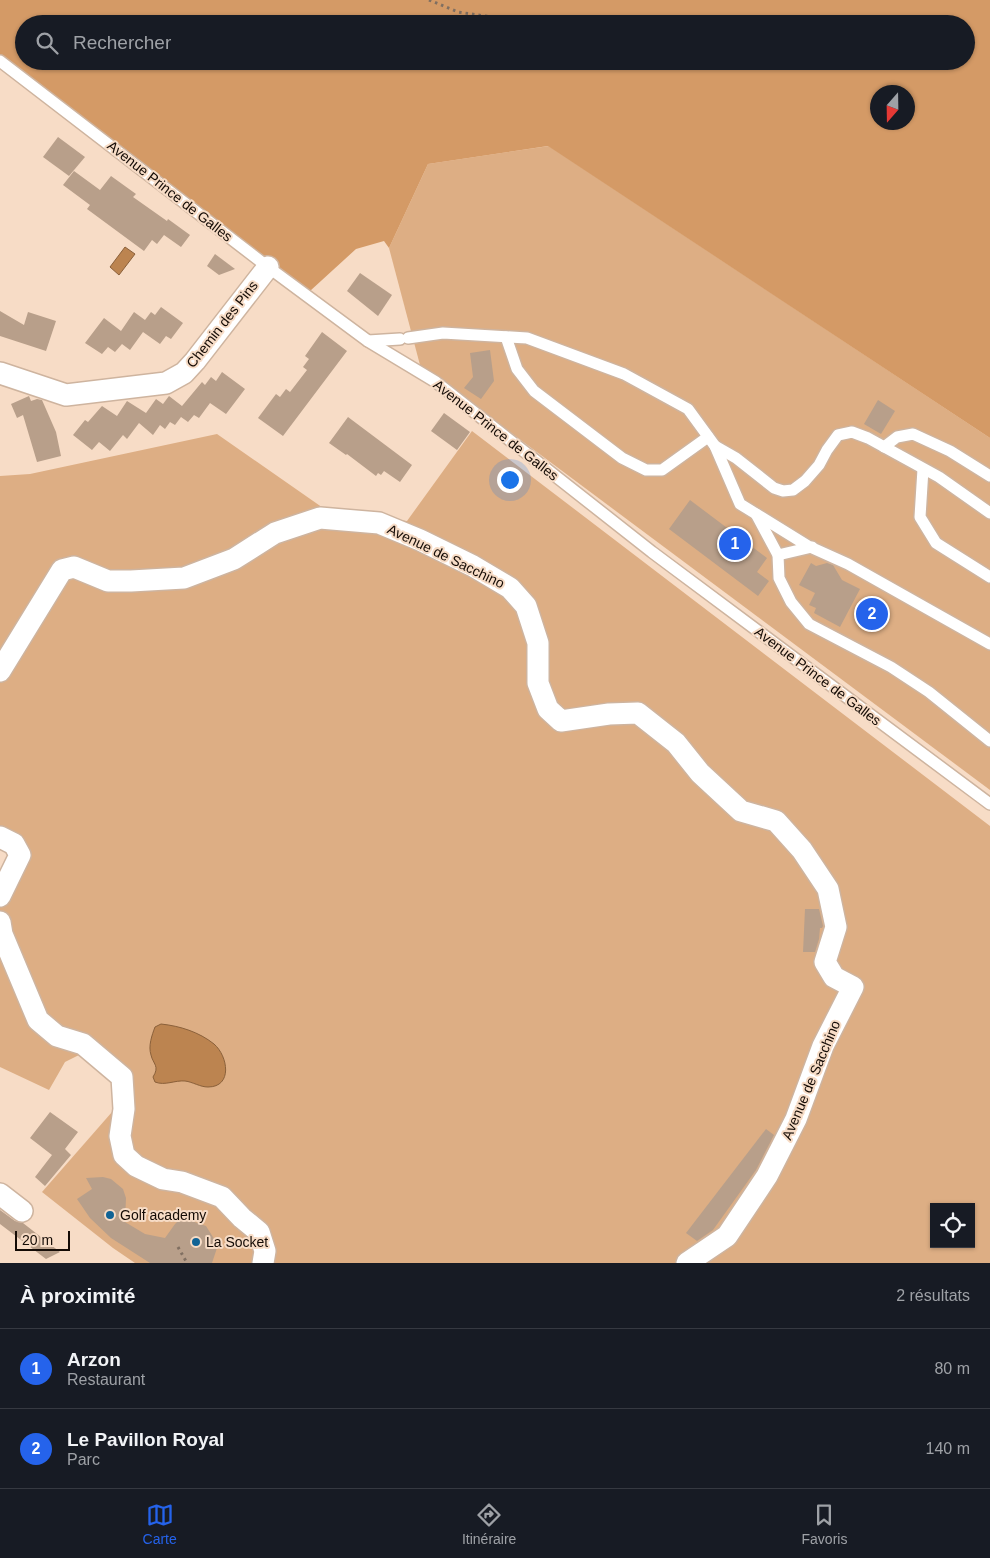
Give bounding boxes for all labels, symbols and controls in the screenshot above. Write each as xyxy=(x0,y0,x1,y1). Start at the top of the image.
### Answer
search box xyxy=(15,15,975,70)
icon: search xyxy=(33,29,61,57)
text: Rechercher xyxy=(73,32,171,53)
north arrow xyxy=(870,85,915,130)
street label: Avenue Prince de Galles xyxy=(104,137,236,245)
street label: Chemin des Pins xyxy=(183,277,261,371)
street label: Avenue Prince de Galles xyxy=(430,376,562,484)
your location xyxy=(497,467,523,493)
street label: Avenue de Sacchino xyxy=(385,521,507,591)
pin: 1 xyxy=(719,525,751,563)
pin: 2 xyxy=(856,595,888,633)
street label: Avenue Prince de Galles xyxy=(752,623,884,729)
street label: Avenue de Sacchino xyxy=(779,1018,843,1142)
map controls xyxy=(930,1203,975,1248)
button: locate xyxy=(930,1203,975,1248)
place label: Golf academy xyxy=(120,1207,206,1223)
marker: Golf academy xyxy=(104,1209,116,1221)
scale bar xyxy=(15,1228,70,1251)
text: 20 m xyxy=(22,1232,53,1248)
place label: La Socket xyxy=(206,1234,268,1250)
marker: La Socket xyxy=(190,1236,202,1248)
text: À proximité xyxy=(20,1284,136,1307)
text: 2 résultats xyxy=(896,1287,970,1304)
text: Arzon xyxy=(67,1349,121,1370)
text: 1 xyxy=(32,1360,40,1377)
text: 80 m xyxy=(934,1360,970,1377)
text: Restaurant xyxy=(67,1371,145,1388)
text: Le Pavillon Royal xyxy=(67,1429,224,1450)
text: 2 xyxy=(32,1440,40,1457)
text: 140 m xyxy=(926,1440,970,1457)
text: Parc xyxy=(67,1451,100,1468)
tab: Carte xyxy=(143,1501,177,1547)
tab: Itinéraire xyxy=(462,1501,516,1547)
tab: Favoris xyxy=(802,1501,847,1547)

